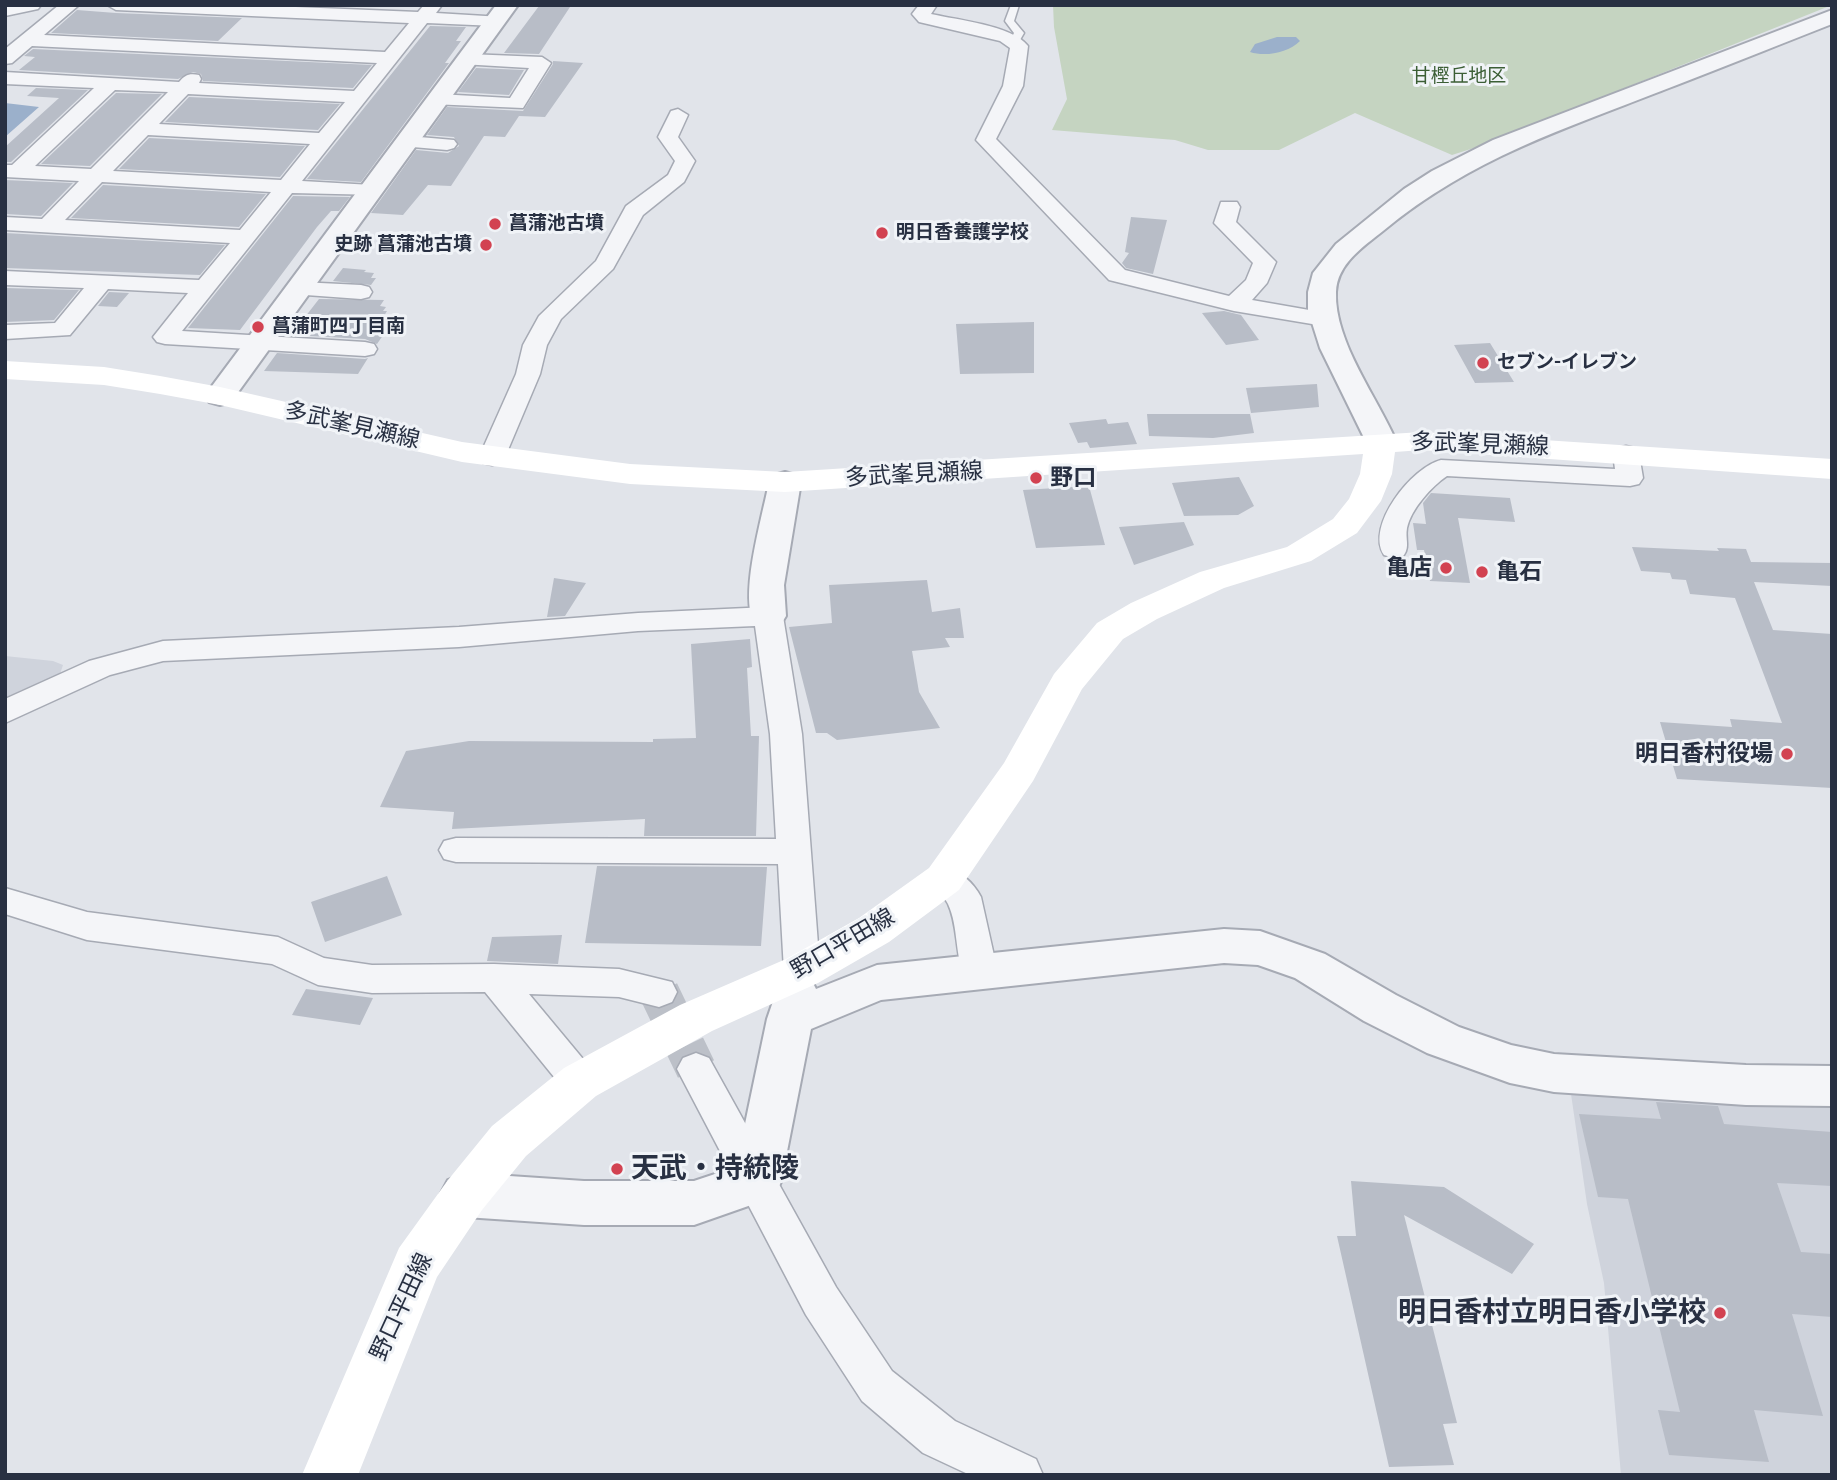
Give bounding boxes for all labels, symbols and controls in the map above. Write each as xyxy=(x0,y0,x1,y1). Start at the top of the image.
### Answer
park label: 甘樫丘地区 xyxy=(1412,66,1506,88)
place label: 菖蒲池古墳 xyxy=(509,213,604,235)
marker: 菖蒲池古墳 xyxy=(487,216,503,232)
place label: 明日香養護学校 xyxy=(896,222,1029,244)
marker: 明日香養護学校 xyxy=(874,225,890,241)
place label: 史跡 菖蒲池古墳 xyxy=(334,234,472,256)
marker: 史跡 菖蒲池古墳 xyxy=(478,237,494,253)
place label: 菖蒲町四丁目南 xyxy=(272,316,405,338)
marker: 菖蒲町四丁目南 xyxy=(250,319,266,335)
place label: セブン-イレブン xyxy=(1497,352,1637,374)
marker: セブン-イレブン xyxy=(1475,355,1491,371)
street label: 多武峯見瀬線 xyxy=(282,397,422,455)
street label: 多武峯見瀬線 xyxy=(1411,429,1549,461)
street label: 多武峯見瀬線 xyxy=(844,458,984,492)
place label: 野口 xyxy=(1050,464,1096,492)
marker: 野口 xyxy=(1028,470,1044,486)
place label: 亀店 xyxy=(1386,554,1432,582)
place label: 亀石 xyxy=(1496,558,1542,586)
marker: 亀店 xyxy=(1438,560,1454,576)
marker: 亀石 xyxy=(1474,564,1490,580)
place label: 明日香村役場 xyxy=(1635,740,1773,768)
marker: 明日香村役場 xyxy=(1779,746,1795,762)
street label: 野口平田線 xyxy=(786,903,900,985)
place label: 天武・持統陵 xyxy=(631,1152,799,1186)
marker: 天武・持統陵 xyxy=(609,1161,625,1177)
street label: 野口平田線 xyxy=(365,1249,439,1365)
place label: 明日香村立明日香小学校 xyxy=(1398,1296,1706,1330)
marker: 明日香村立明日香小学校 xyxy=(1712,1305,1728,1321)

